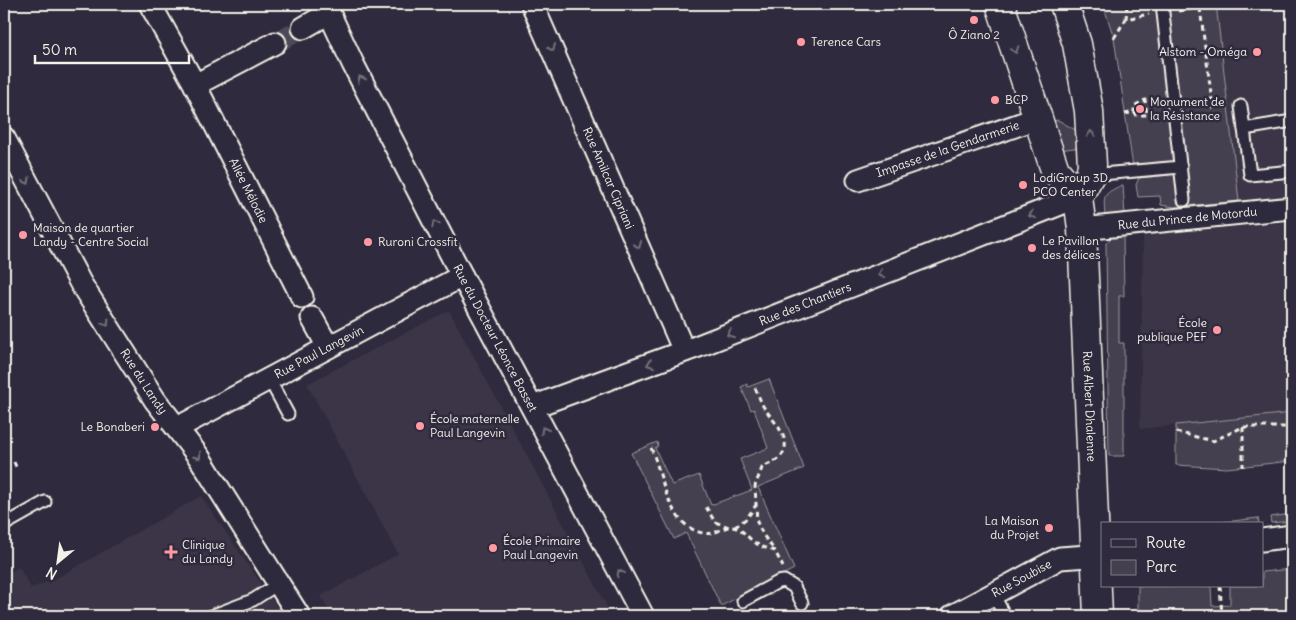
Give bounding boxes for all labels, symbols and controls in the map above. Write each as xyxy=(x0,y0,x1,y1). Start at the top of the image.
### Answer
marker: Ô Ziano 2 xyxy=(968,14,980,26)
place label: Ô Ziano 2 xyxy=(948,27,1000,42)
scale bar xyxy=(35,32,189,64)
place label: Terence Cars xyxy=(811,34,881,49)
marker: Terence Cars xyxy=(795,36,807,48)
text: 50 m xyxy=(42,40,77,59)
one-way arrow xyxy=(545,43,556,52)
place label: Alstom - Oméga xyxy=(1159,44,1247,59)
one-way arrow xyxy=(1009,45,1019,54)
marker: Alstom - Oméga xyxy=(1251,46,1263,58)
one-way arrow xyxy=(357,76,367,85)
place label: BCP xyxy=(1005,92,1028,107)
marker: BCP xyxy=(989,94,1001,106)
place label: Monument de la Résistance xyxy=(1150,94,1224,123)
marker: Monument de la Résistance xyxy=(1134,103,1146,115)
street label: Impasse de la Gendarmerie xyxy=(874,117,1021,180)
street label: Rue Amilcar Cipriani xyxy=(580,125,638,231)
one-way arrow xyxy=(1085,130,1096,138)
street label: Allée Mélodie xyxy=(226,155,271,225)
place label: LodiGroup 3D PCO Center xyxy=(1033,170,1108,199)
one-way arrow xyxy=(21,176,31,185)
marker: LodiGroup 3D PCO Center xyxy=(1017,179,1029,191)
street label: Rue du Prince de Motordu xyxy=(1117,204,1258,232)
one-way arrow xyxy=(1029,209,1037,219)
place label: Maison de quartier Landy - Centre Social xyxy=(33,220,149,249)
one-way arrow xyxy=(431,220,441,229)
marker: Maison de quartier Landy - Centre Social xyxy=(17,229,29,241)
place label: Le Pavillon des délices xyxy=(1042,233,1100,262)
place label: Ruroni Crossfit xyxy=(378,234,458,249)
marker: Ruroni Crossfit xyxy=(362,236,374,248)
one-way arrow xyxy=(632,240,643,249)
marker: Le Pavillon des délices xyxy=(1026,242,1038,254)
street label: Rue du Docteur Léonce Basset xyxy=(450,262,541,414)
one-way arrow xyxy=(877,268,886,279)
street label: Rue des Chantiers xyxy=(757,279,853,328)
place label: École publique PEF xyxy=(1137,315,1207,344)
one-way arrow xyxy=(100,317,109,326)
street label: Rue Paul Langevin xyxy=(272,322,366,382)
marker: École publique PEF xyxy=(1211,324,1223,336)
one-way arrow xyxy=(726,327,735,338)
street label: Rue du Landy xyxy=(117,346,171,417)
street label: Rue Albert Dhalenne xyxy=(1080,350,1100,462)
one-way arrow xyxy=(646,358,655,368)
place label: École maternelle Paul Langevin xyxy=(430,411,520,440)
place label: Le Bonaberi xyxy=(80,419,145,434)
marker: École maternelle Paul Langevin xyxy=(414,420,426,432)
marker: Le Bonaberi xyxy=(149,421,161,433)
one-way arrow xyxy=(540,426,550,435)
one-way arrow xyxy=(192,451,201,460)
place label: La Maison du Projet xyxy=(985,513,1039,542)
marker: La Maison du Projet xyxy=(1043,522,1055,534)
legend xyxy=(1101,522,1264,588)
place label: École Primaire Paul Langevin xyxy=(503,533,580,562)
text: Route xyxy=(1146,533,1186,552)
place label: Clinique du Landy xyxy=(182,537,233,566)
north arrow xyxy=(32,538,82,588)
marker: École Primaire Paul Langevin xyxy=(487,542,499,554)
marker: Clinique du Landy xyxy=(164,545,178,559)
street label: Rue Soubise xyxy=(989,556,1054,600)
text: Parc xyxy=(1146,557,1177,576)
text: N xyxy=(43,563,60,584)
one-way arrow xyxy=(616,569,626,578)

